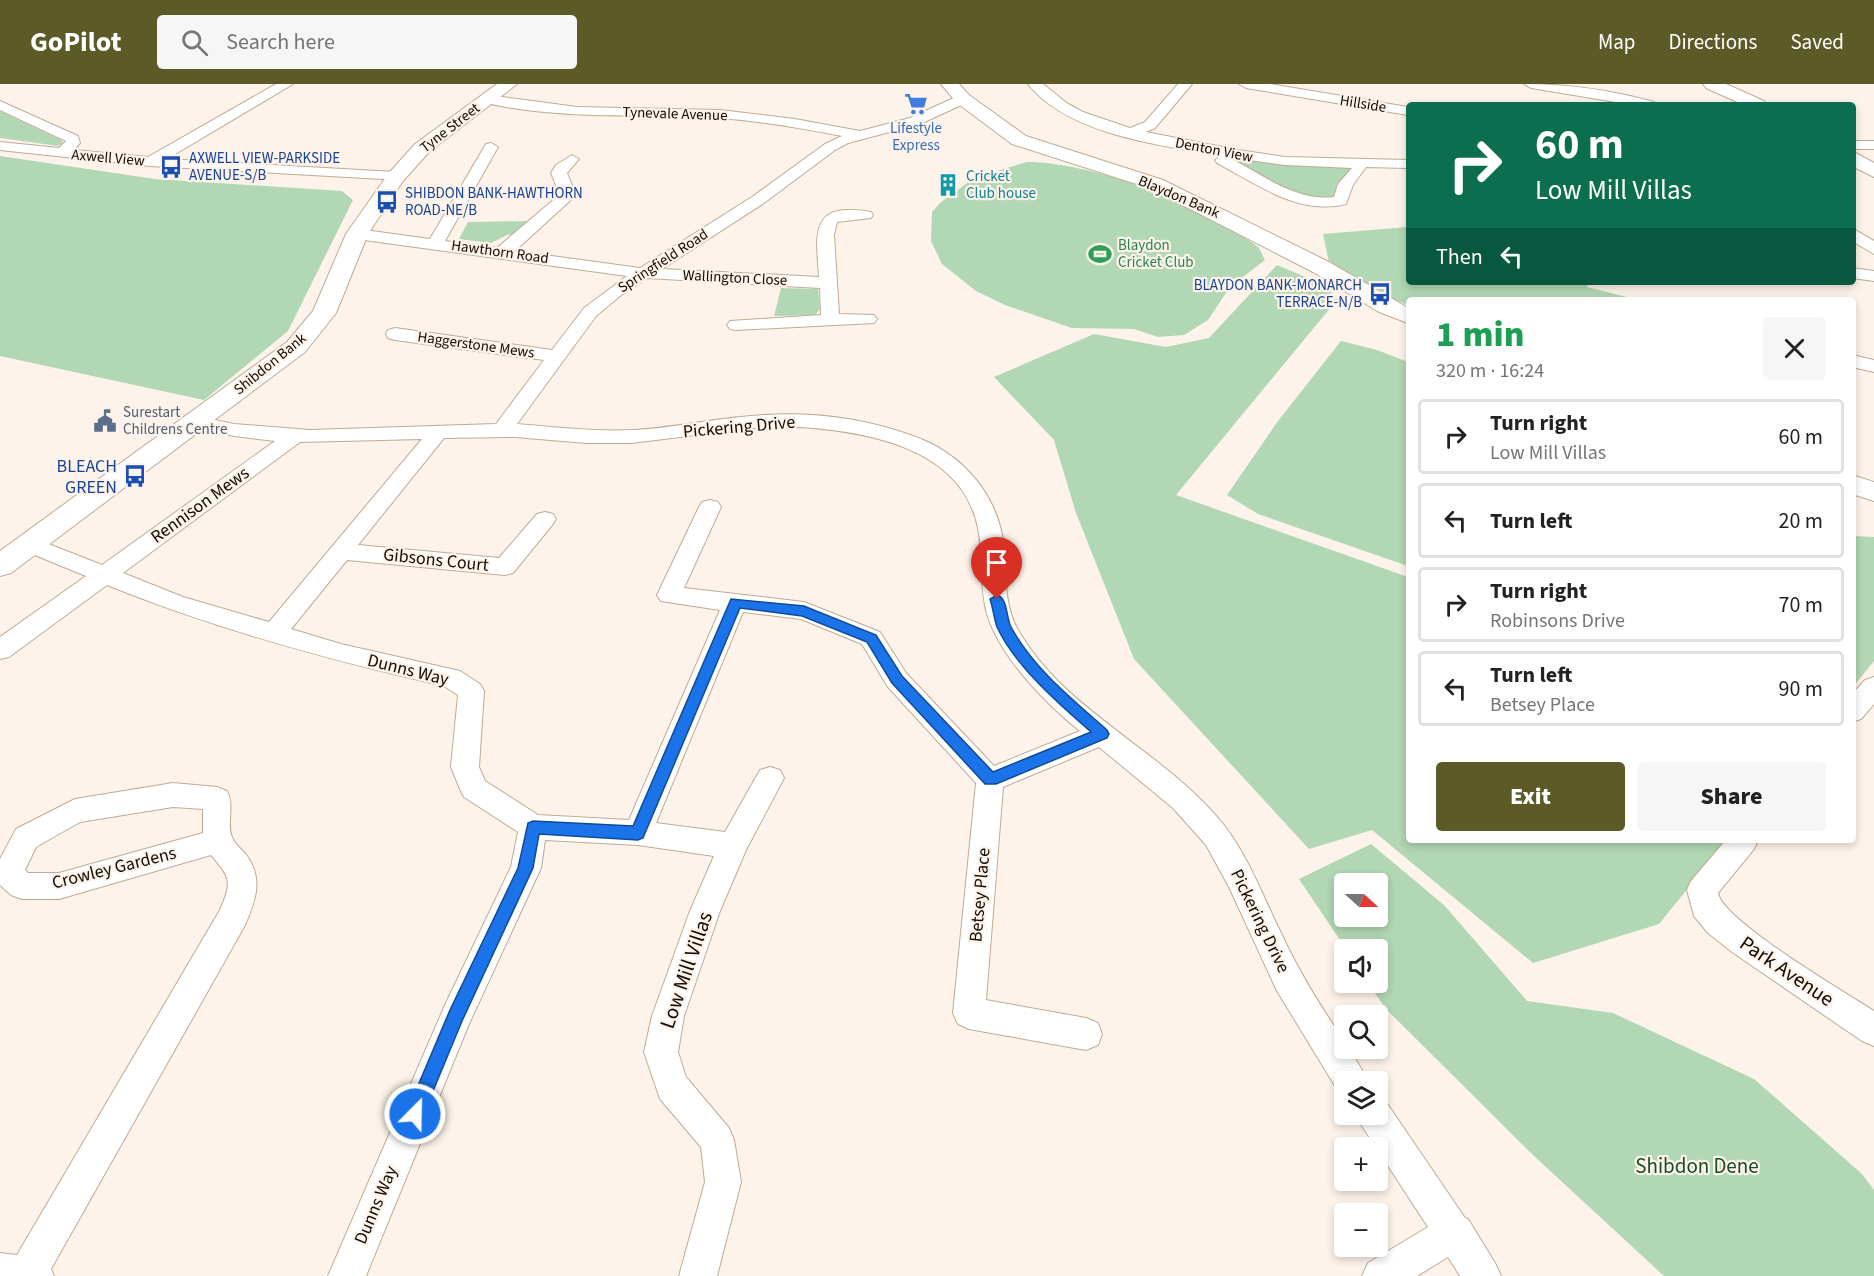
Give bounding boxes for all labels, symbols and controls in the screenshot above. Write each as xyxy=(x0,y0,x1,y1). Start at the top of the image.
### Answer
search box xyxy=(157,15,577,69)
text: GoPilot xyxy=(30,22,121,62)
icon: search xyxy=(178,26,211,59)
text: Search here xyxy=(226,26,335,58)
text: Map xyxy=(1598,27,1636,57)
text: Directions xyxy=(1669,27,1757,57)
text: Saved xyxy=(1790,27,1844,57)
street label: Hillside xyxy=(1338,90,1388,118)
supermarket icon: Lifestyle Express xyxy=(903,91,929,117)
street label: Tyne Street xyxy=(416,98,484,158)
street label: Tynevale Avenue xyxy=(622,102,728,126)
text: 60 m xyxy=(1535,115,1624,175)
place label: Lifestyle Express xyxy=(890,118,942,156)
icon: right xyxy=(1436,126,1514,204)
street label: Denton View xyxy=(1173,132,1255,168)
street label: Axwell View xyxy=(71,144,146,172)
place label: AXWELL VIEW-PARKSIDE AVENUE-S/B xyxy=(189,148,340,186)
bus stop icon: AXWELL VIEW-PARKSIDE AVENUE-S/B xyxy=(158,154,184,180)
place label: Cricket Club house xyxy=(966,166,1036,204)
street label: Blaydon Bank xyxy=(1135,170,1224,224)
text: Low Mill Villas xyxy=(1535,171,1692,210)
building icon: Cricket Club house xyxy=(935,172,961,198)
place label: SHIBDON BANK-HAWTHORN ROAD-NE/B xyxy=(405,183,583,221)
bus stop icon: SHIBDON BANK-HAWTHORN ROAD-NE/B xyxy=(374,189,400,215)
street label: Springfield Road xyxy=(614,224,712,298)
street label: Hawthorn Road xyxy=(450,235,550,269)
place label: Blaydon Cricket Club xyxy=(1118,235,1194,273)
icon: left xyxy=(1495,240,1528,273)
sports icon: Blaydon Cricket Club xyxy=(1087,241,1113,267)
text: Then xyxy=(1436,241,1483,273)
street label: Wallington Close xyxy=(682,265,788,291)
place label: BLAYDON BANK-MONARCH TERRACE-N/B xyxy=(1194,275,1362,313)
bus stop icon: BLAYDON BANK-MONARCH TERRACE-N/B xyxy=(1367,281,1393,307)
text: 1 min xyxy=(1436,309,1524,360)
button: close xyxy=(1763,317,1826,380)
street label: Haggerstone Mews xyxy=(416,326,536,364)
street label: Shibdon Bank xyxy=(229,328,311,400)
text: 320 m · 16:24 xyxy=(1436,357,1544,385)
place label: Surestart Childrens Centre xyxy=(123,402,227,440)
text: Turn right xyxy=(1490,407,1587,439)
public building icon: Surestart Childrens Centre xyxy=(92,408,118,434)
street label: Pickering Drive xyxy=(682,410,796,444)
icon: right xyxy=(1439,420,1472,453)
text: 60 m xyxy=(1778,421,1823,453)
text: Low Mill Villas xyxy=(1490,439,1606,467)
place label: BLEACH GREEN xyxy=(57,454,117,500)
street label: Rennison Mews xyxy=(146,461,254,549)
bus stop icon: BLEACH GREEN xyxy=(122,463,148,489)
icon: left xyxy=(1439,504,1472,537)
text: Turn left xyxy=(1490,505,1572,537)
text: 20 m xyxy=(1778,505,1823,537)
pin xyxy=(971,537,1022,599)
street label: Gibsons Court xyxy=(382,542,490,578)
icon: arrive xyxy=(980,546,1013,579)
text: Turn right xyxy=(1490,575,1587,607)
icon: right xyxy=(1439,588,1472,621)
text: 70 m xyxy=(1778,589,1823,621)
text: Robinsons Drive xyxy=(1490,607,1625,635)
street label: Dunns Way xyxy=(365,648,452,692)
text: Turn left xyxy=(1490,659,1572,691)
icon: left xyxy=(1439,672,1472,705)
text: 90 m xyxy=(1778,673,1823,705)
text: Betsey Place xyxy=(1490,691,1595,719)
button: Exit xyxy=(1436,762,1625,831)
button: Share xyxy=(1637,762,1826,831)
street label: Crowley Gardens xyxy=(49,840,179,896)
street label: Betsey Place xyxy=(963,847,997,943)
street label: Pickering Drive xyxy=(1224,865,1296,977)
north arrow xyxy=(1334,873,1388,927)
map controls xyxy=(1334,873,1388,1257)
street label: Low Mill Villas xyxy=(652,907,720,1033)
street label: Park Avenue xyxy=(1734,928,1840,1014)
button: sound xyxy=(1334,939,1388,993)
button: search xyxy=(1334,1005,1388,1059)
button: layers xyxy=(1334,1071,1388,1125)
position arrow xyxy=(383,1082,447,1146)
button: + xyxy=(1334,1137,1388,1191)
park label: Shibdon Dene xyxy=(1635,1151,1759,1181)
street label: Dunns Way xyxy=(348,1161,404,1248)
button: − xyxy=(1334,1203,1388,1257)

